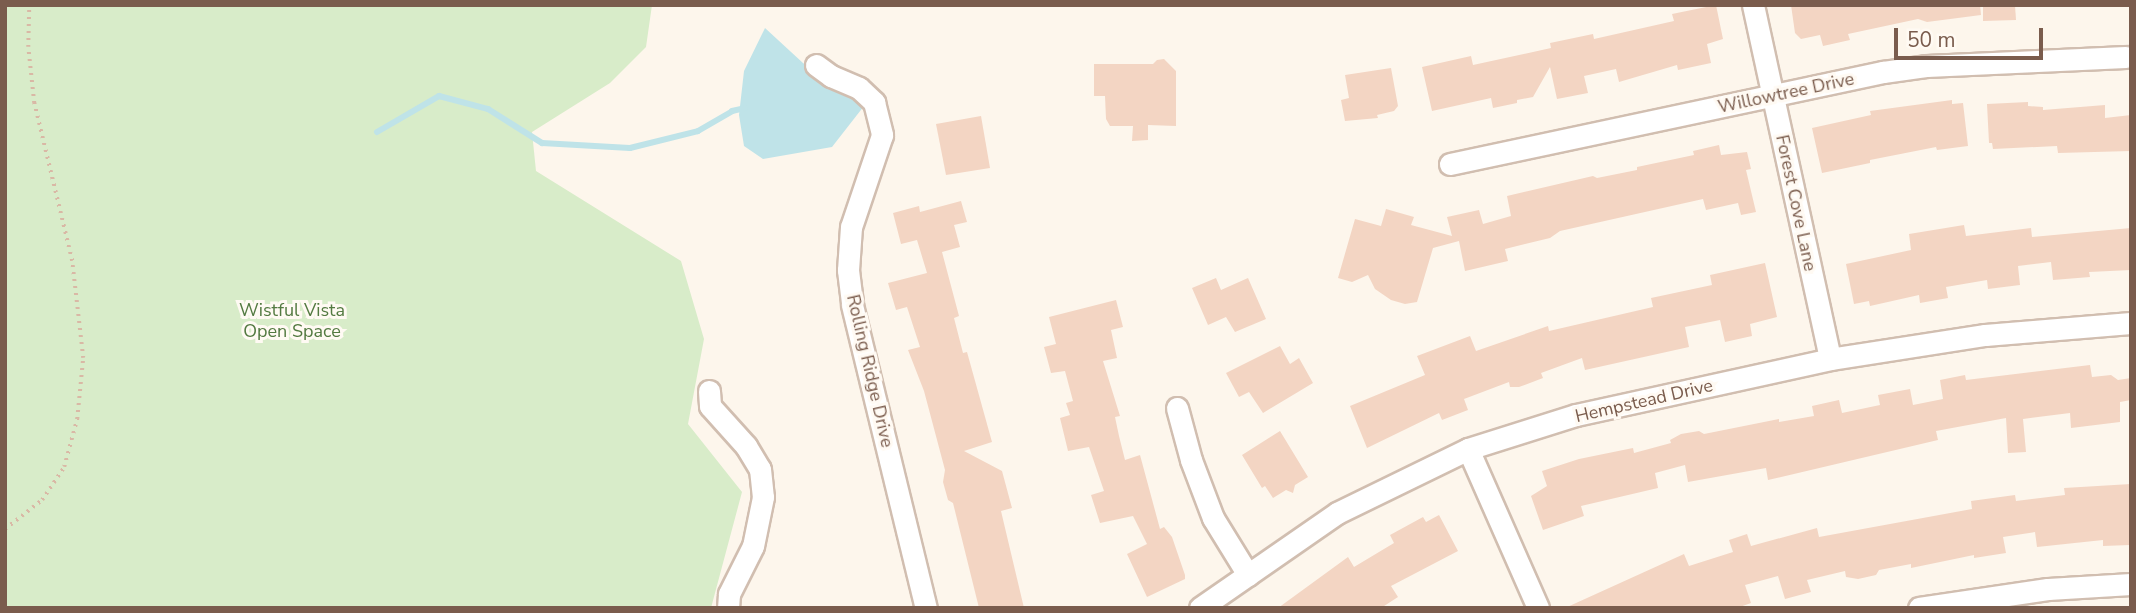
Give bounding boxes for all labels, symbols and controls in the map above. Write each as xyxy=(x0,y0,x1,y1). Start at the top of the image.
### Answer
scale bar xyxy=(1898,14,2047,58)
text: 50 m xyxy=(1907,26,1956,54)
street label: Willowtree Drive xyxy=(1716,68,1856,118)
street label: Forest Cove Lane xyxy=(1771,133,1821,273)
street label: Rolling Ridge Drive xyxy=(842,292,898,450)
park label: Wistful Vista Open Space xyxy=(239,300,345,342)
street label: Hempstead Drive xyxy=(1573,375,1715,427)

